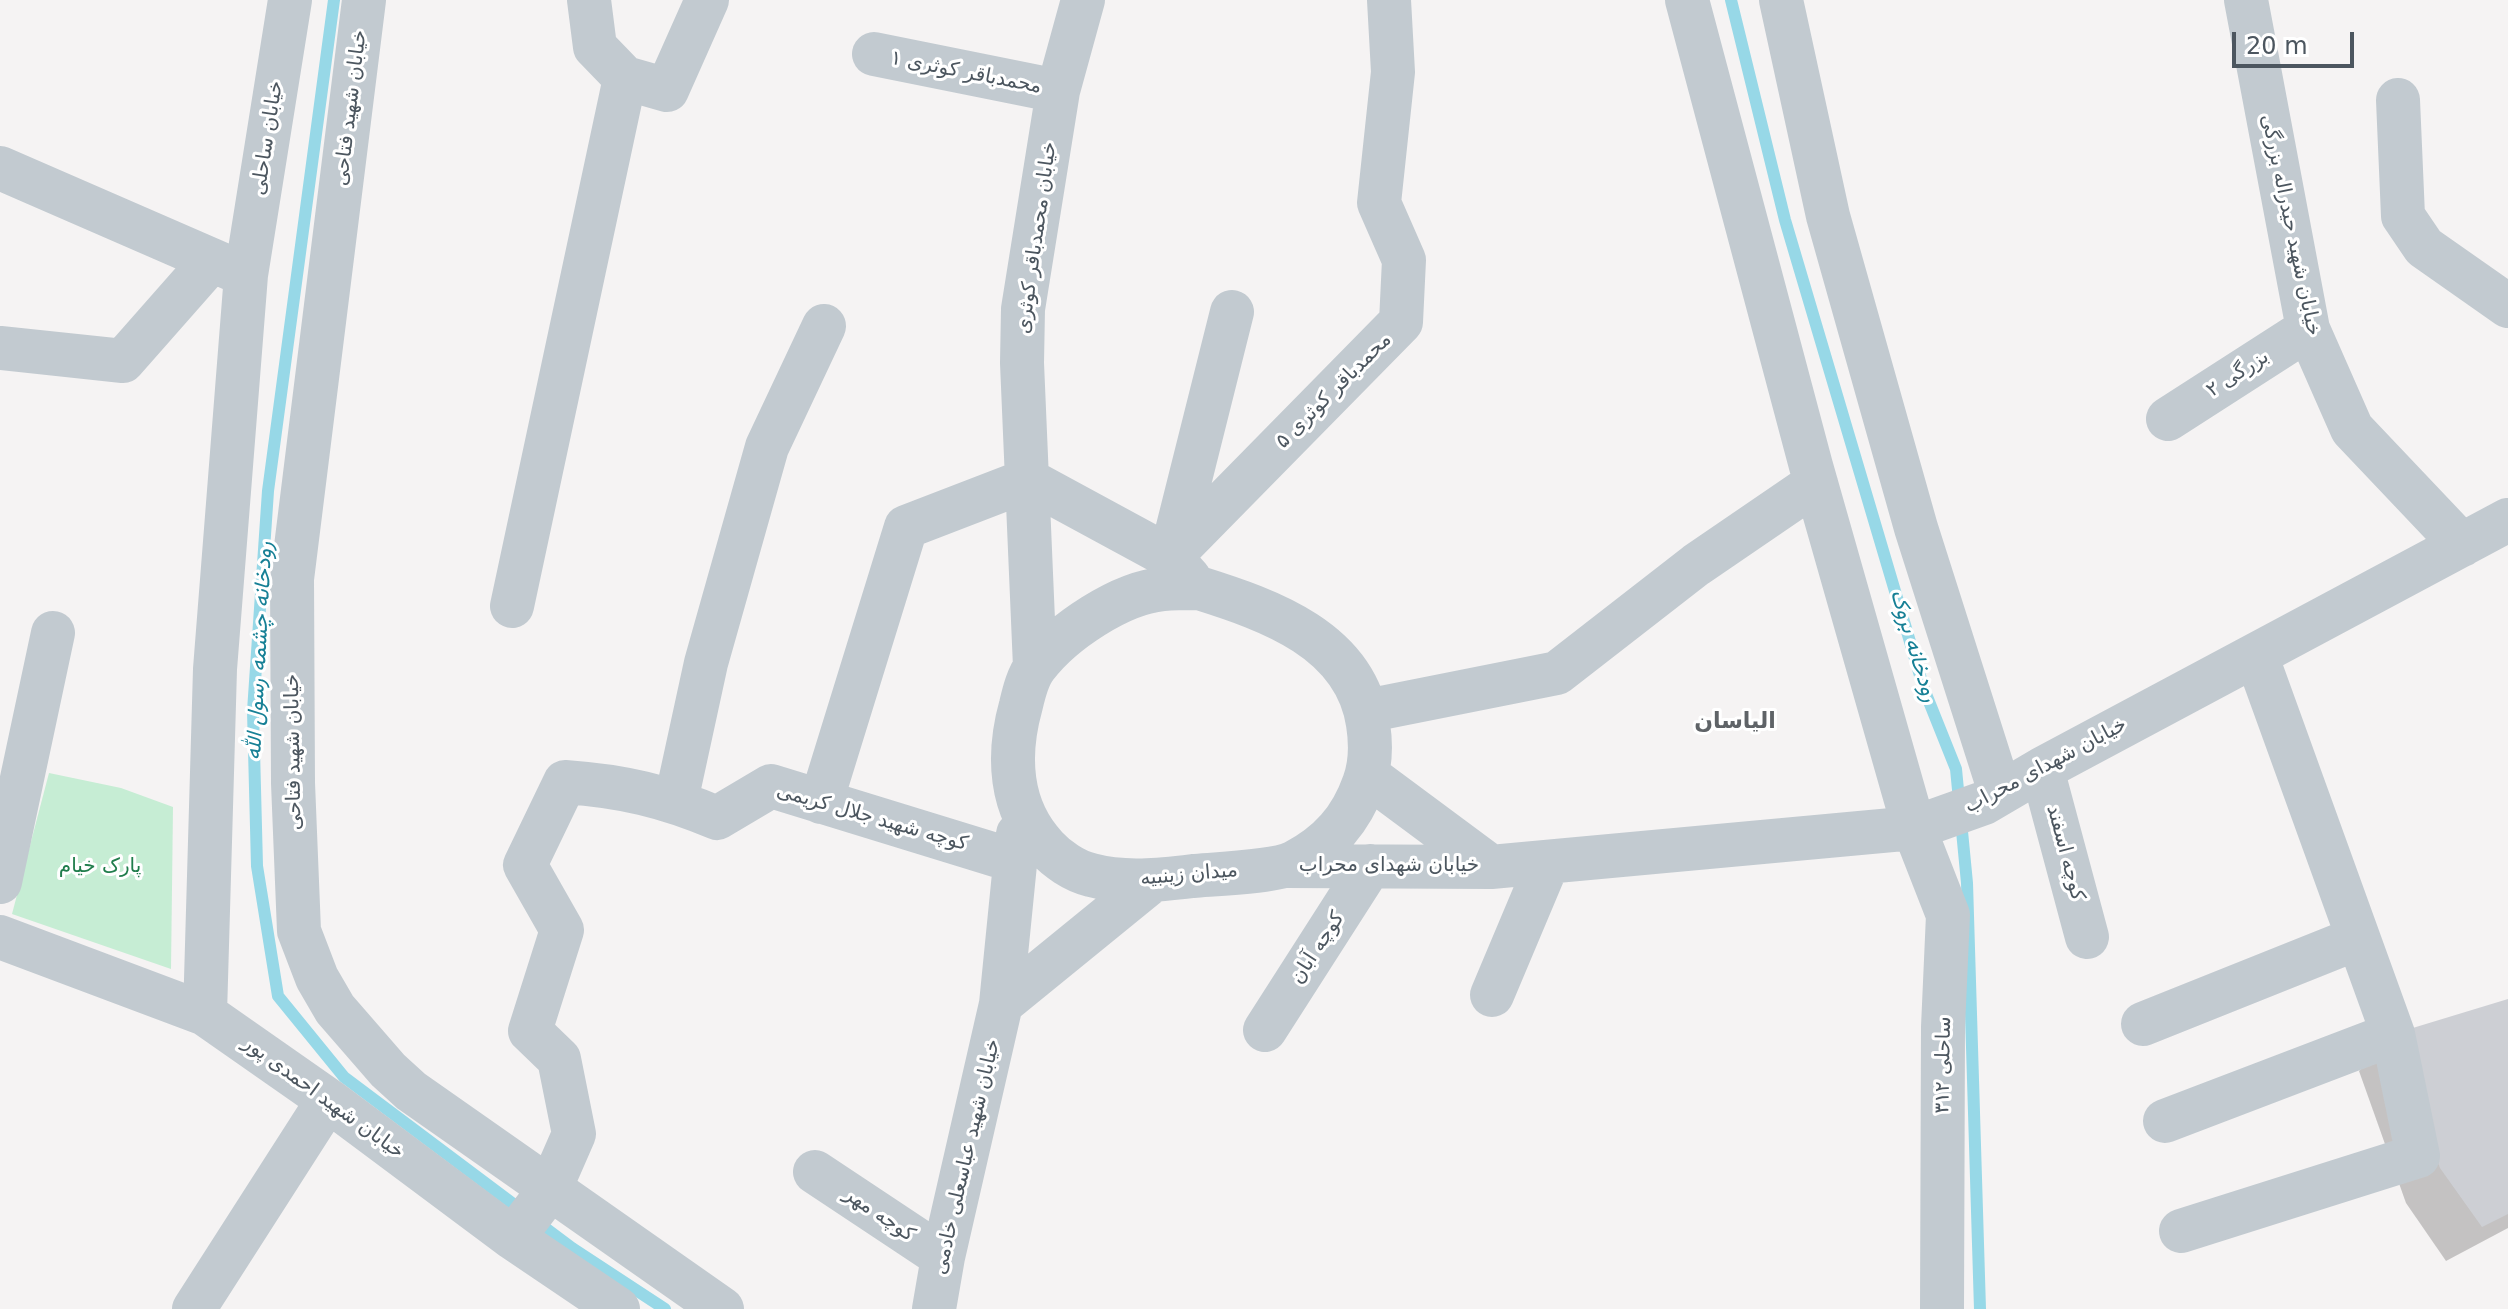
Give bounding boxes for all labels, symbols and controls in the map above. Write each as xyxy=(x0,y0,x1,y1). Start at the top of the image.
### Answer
scale bar xyxy=(2236,16,2358,66)
street label: خیابان شهید فتاحی xyxy=(330,29,372,187)
text: 20 m xyxy=(2246,32,2308,60)
street label: محمدباقر کوثری ۱ xyxy=(888,47,1044,99)
street label: خیابان ساحلی xyxy=(247,79,289,197)
street label: خیابان شهید حیدراله بزرگی xyxy=(2255,112,2325,338)
street label: خیابان محمدباقر کوثری xyxy=(1012,140,1062,336)
street label: محمدباقر کوثری ۵ xyxy=(1271,328,1397,454)
street label: بزرگی ۲ xyxy=(2202,345,2274,403)
water label: رودخانه چشمه رسول الله xyxy=(241,541,279,761)
water label: رودخانه بروک xyxy=(1883,586,1943,706)
street label: خیابان شهید فتاحی xyxy=(281,673,307,831)
district label: الیاسان xyxy=(1694,709,1776,735)
street label: خیابان شهدای محراب xyxy=(1961,713,2131,819)
street label: کوچه شهید جلال کریمی xyxy=(774,779,970,857)
street label: کوچه اسفند xyxy=(2041,802,2089,904)
street label: خیابان شهدای محراب xyxy=(1299,854,1479,878)
park label: پارک خيام xyxy=(59,855,141,879)
street label: میدان زینبیه xyxy=(1139,859,1239,891)
street label: کوچه آبان xyxy=(1286,907,1350,989)
street label: ساحلی ۳۱۲ xyxy=(1931,1016,1957,1114)
street label: خیابان شهید احمدی پور xyxy=(238,1031,408,1165)
street label: خیابان شهید عباسعلی خادمی xyxy=(928,1037,1006,1277)
street label: کوچه مهر xyxy=(839,1183,919,1247)

